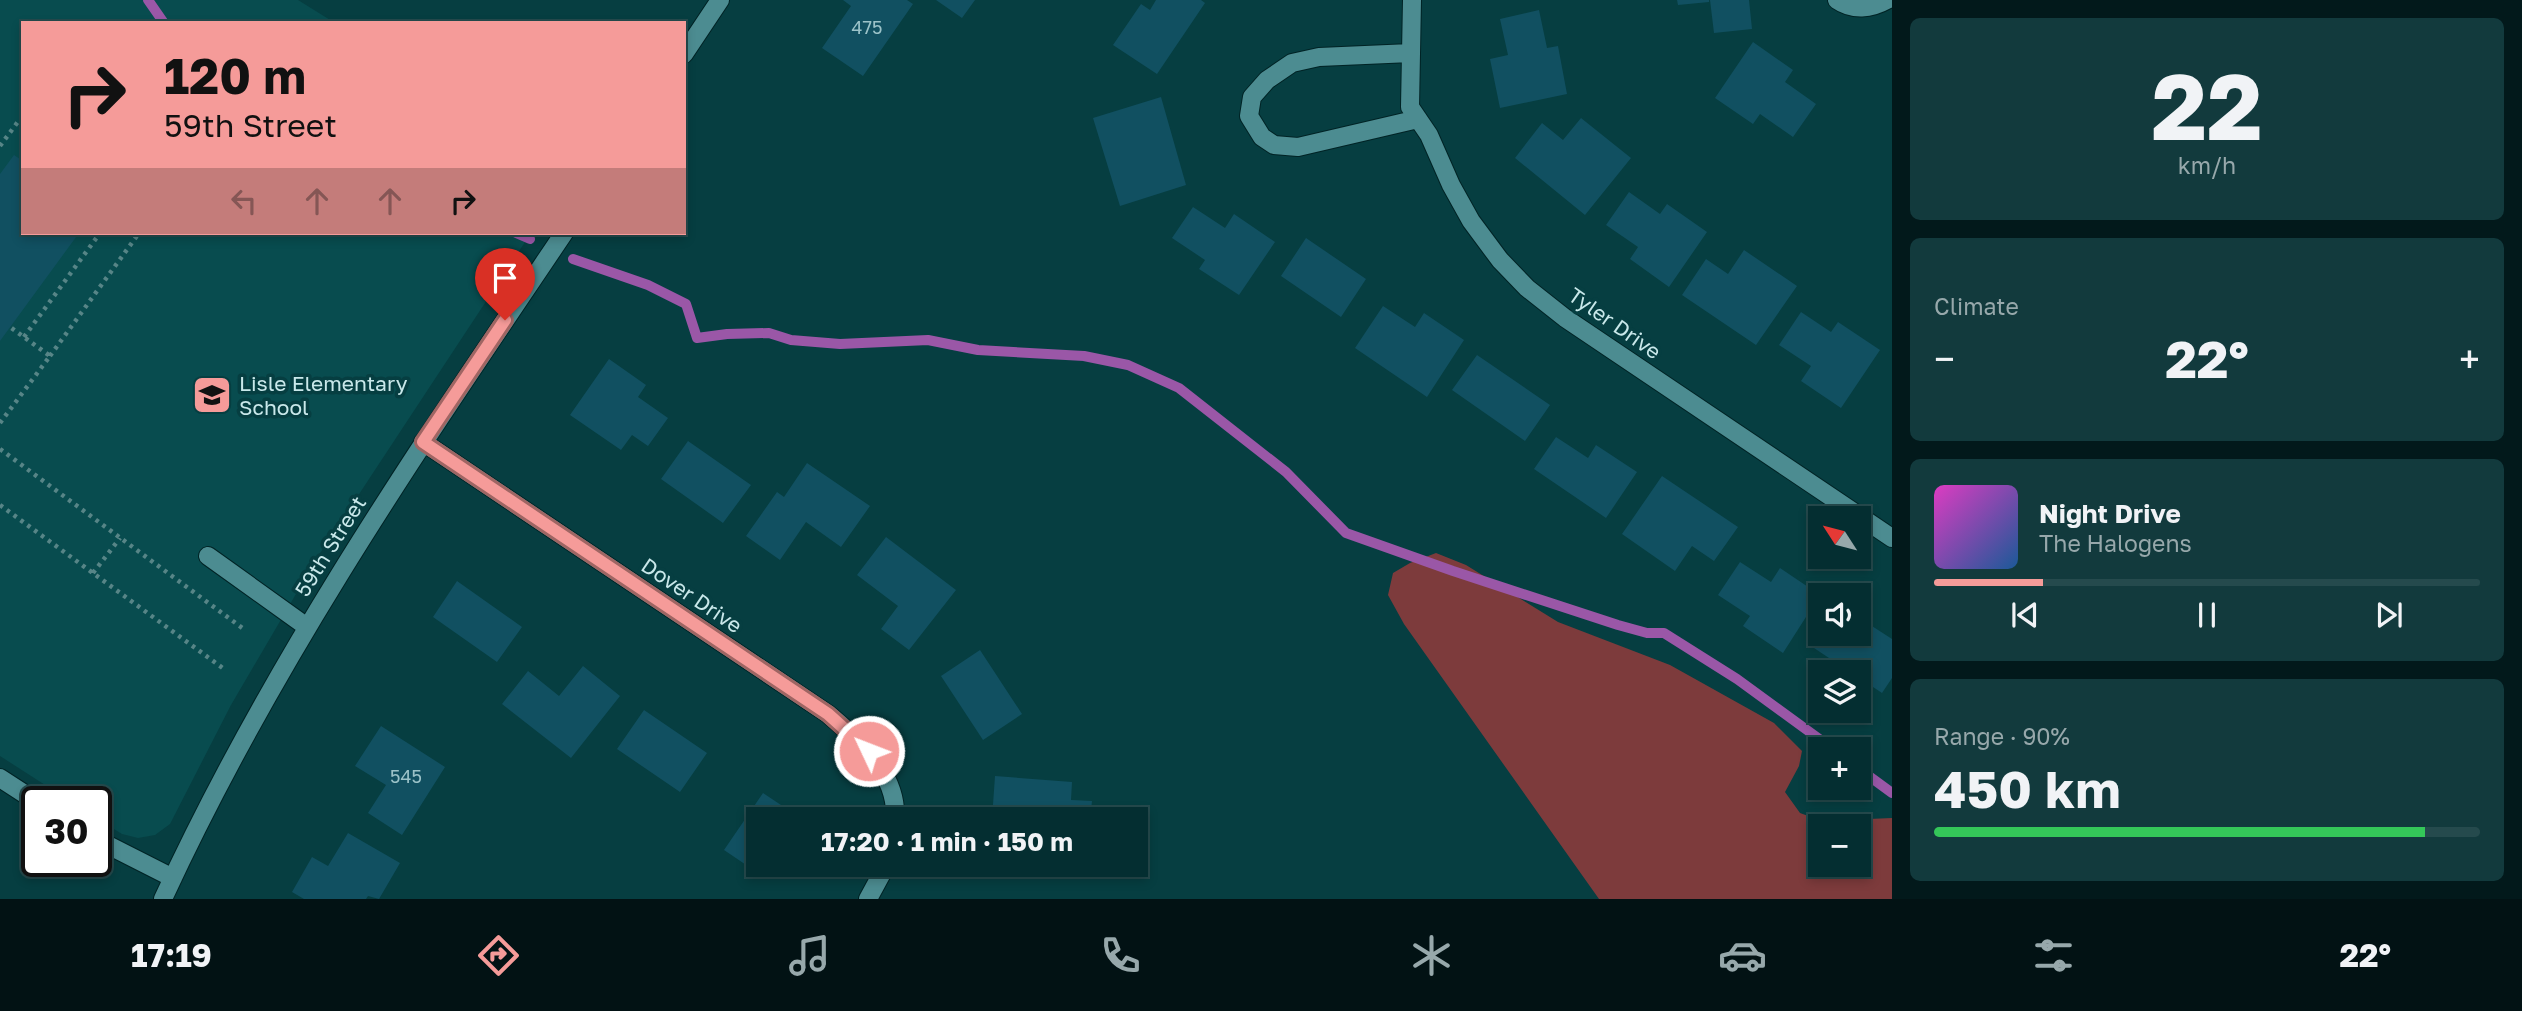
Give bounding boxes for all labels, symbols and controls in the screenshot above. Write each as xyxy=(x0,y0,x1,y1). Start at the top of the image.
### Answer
house number: 475 xyxy=(852,16,882,38)
text: 120 m xyxy=(164,46,306,105)
icon: right xyxy=(49,49,140,140)
text: 22 xyxy=(2151,51,2263,160)
text: 59th Street xyxy=(164,106,337,144)
text: km/h xyxy=(2178,151,2236,179)
icon: left xyxy=(225,182,263,220)
icon: ahead xyxy=(298,182,336,220)
icon: ahead xyxy=(371,182,409,220)
icon: right xyxy=(444,182,482,220)
pin xyxy=(475,248,535,320)
icon: arrive xyxy=(486,259,524,297)
street label: Tyler Drive xyxy=(1564,282,1666,364)
text: Climate xyxy=(1934,292,2019,320)
text: 22° xyxy=(2165,327,2249,389)
text: − xyxy=(1934,336,1955,381)
text: + xyxy=(2459,336,2480,381)
place label: Lisle Elementary School xyxy=(239,370,408,420)
school or university icon: Lisle Elementary School xyxy=(191,374,233,416)
street label: 59th Street xyxy=(289,491,371,601)
text: Night Drive xyxy=(2039,498,2181,529)
north arrow xyxy=(1808,506,1871,569)
map controls xyxy=(1808,506,1871,877)
text: The Halogens xyxy=(2039,529,2192,557)
street label: Dover Drive xyxy=(637,552,747,638)
button: sound xyxy=(1808,583,1871,646)
icon: previous xyxy=(2006,596,2044,634)
icon: pause xyxy=(2188,596,2226,634)
icon: next xyxy=(2370,596,2408,634)
button: layers xyxy=(1808,660,1871,723)
position arrow xyxy=(832,714,906,788)
text: Range · 90% xyxy=(1934,722,2070,750)
button: + xyxy=(1808,737,1871,800)
text: 450 km xyxy=(1934,757,2121,819)
house number: 545 xyxy=(390,765,422,787)
speed limit sign: 30 xyxy=(21,786,112,877)
button: − xyxy=(1808,814,1871,877)
text: 17:20 · 1 min · 150 m xyxy=(821,826,1073,857)
icon: directions xyxy=(474,931,523,980)
icon: music xyxy=(785,931,834,980)
icon: phone xyxy=(1096,931,1145,980)
icon: climate xyxy=(1407,931,1456,980)
icon: car xyxy=(1718,931,1767,980)
icon: filters xyxy=(2029,931,2078,980)
text: 17:19 xyxy=(131,936,212,974)
text: 22° xyxy=(2340,936,2391,974)

